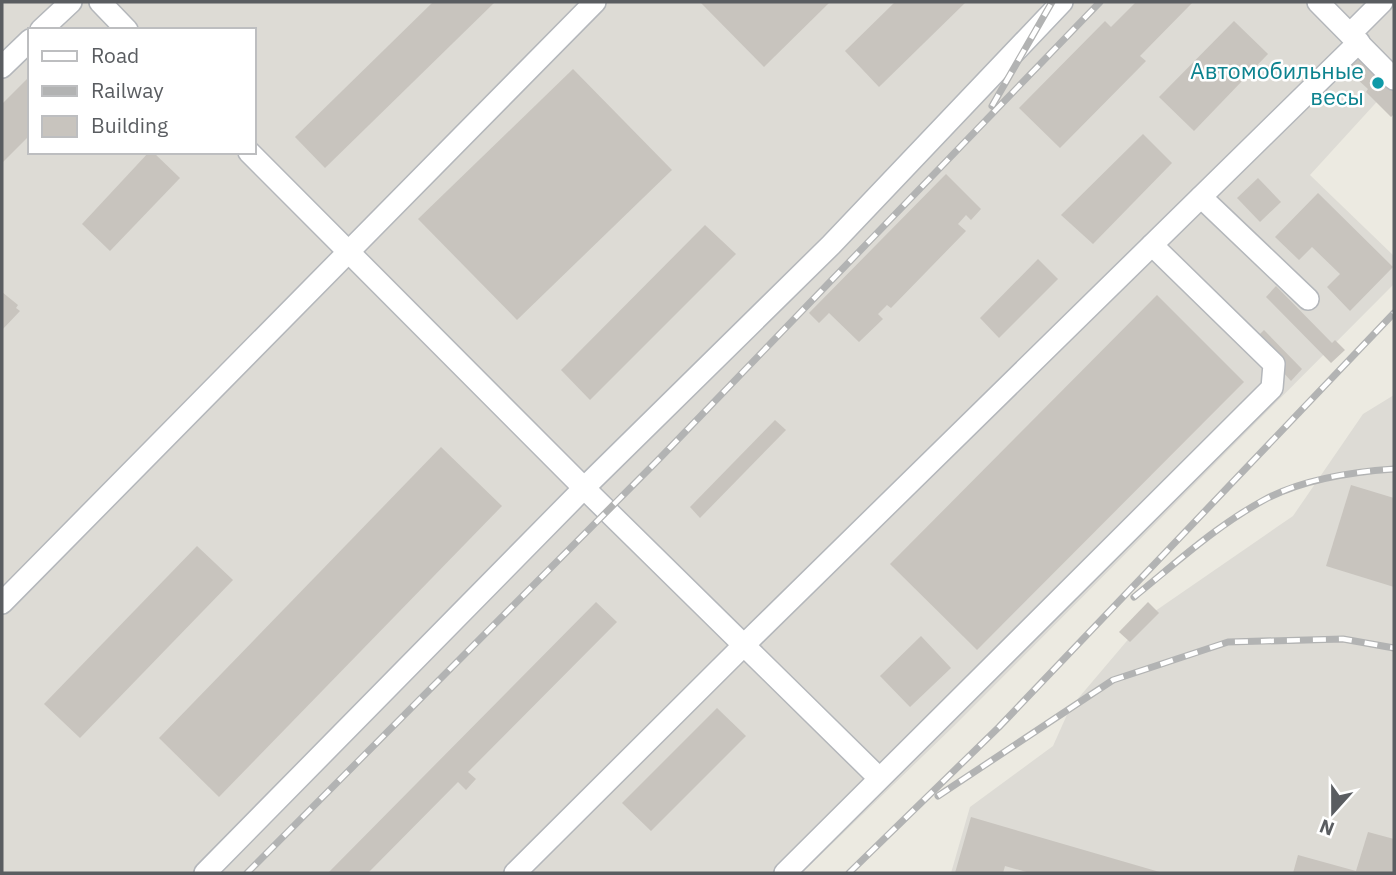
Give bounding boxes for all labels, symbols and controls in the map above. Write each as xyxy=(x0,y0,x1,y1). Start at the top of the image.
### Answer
legend xyxy=(28,28,256,154)
text: Road xyxy=(91,41,139,69)
place label: Автомобильные весы xyxy=(1190,55,1364,111)
marker: Автомобильные весы xyxy=(1370,75,1386,91)
text: Railway xyxy=(91,76,164,104)
text: Building xyxy=(91,111,168,139)
north arrow xyxy=(1298,777,1368,847)
text: N xyxy=(1316,814,1338,842)

